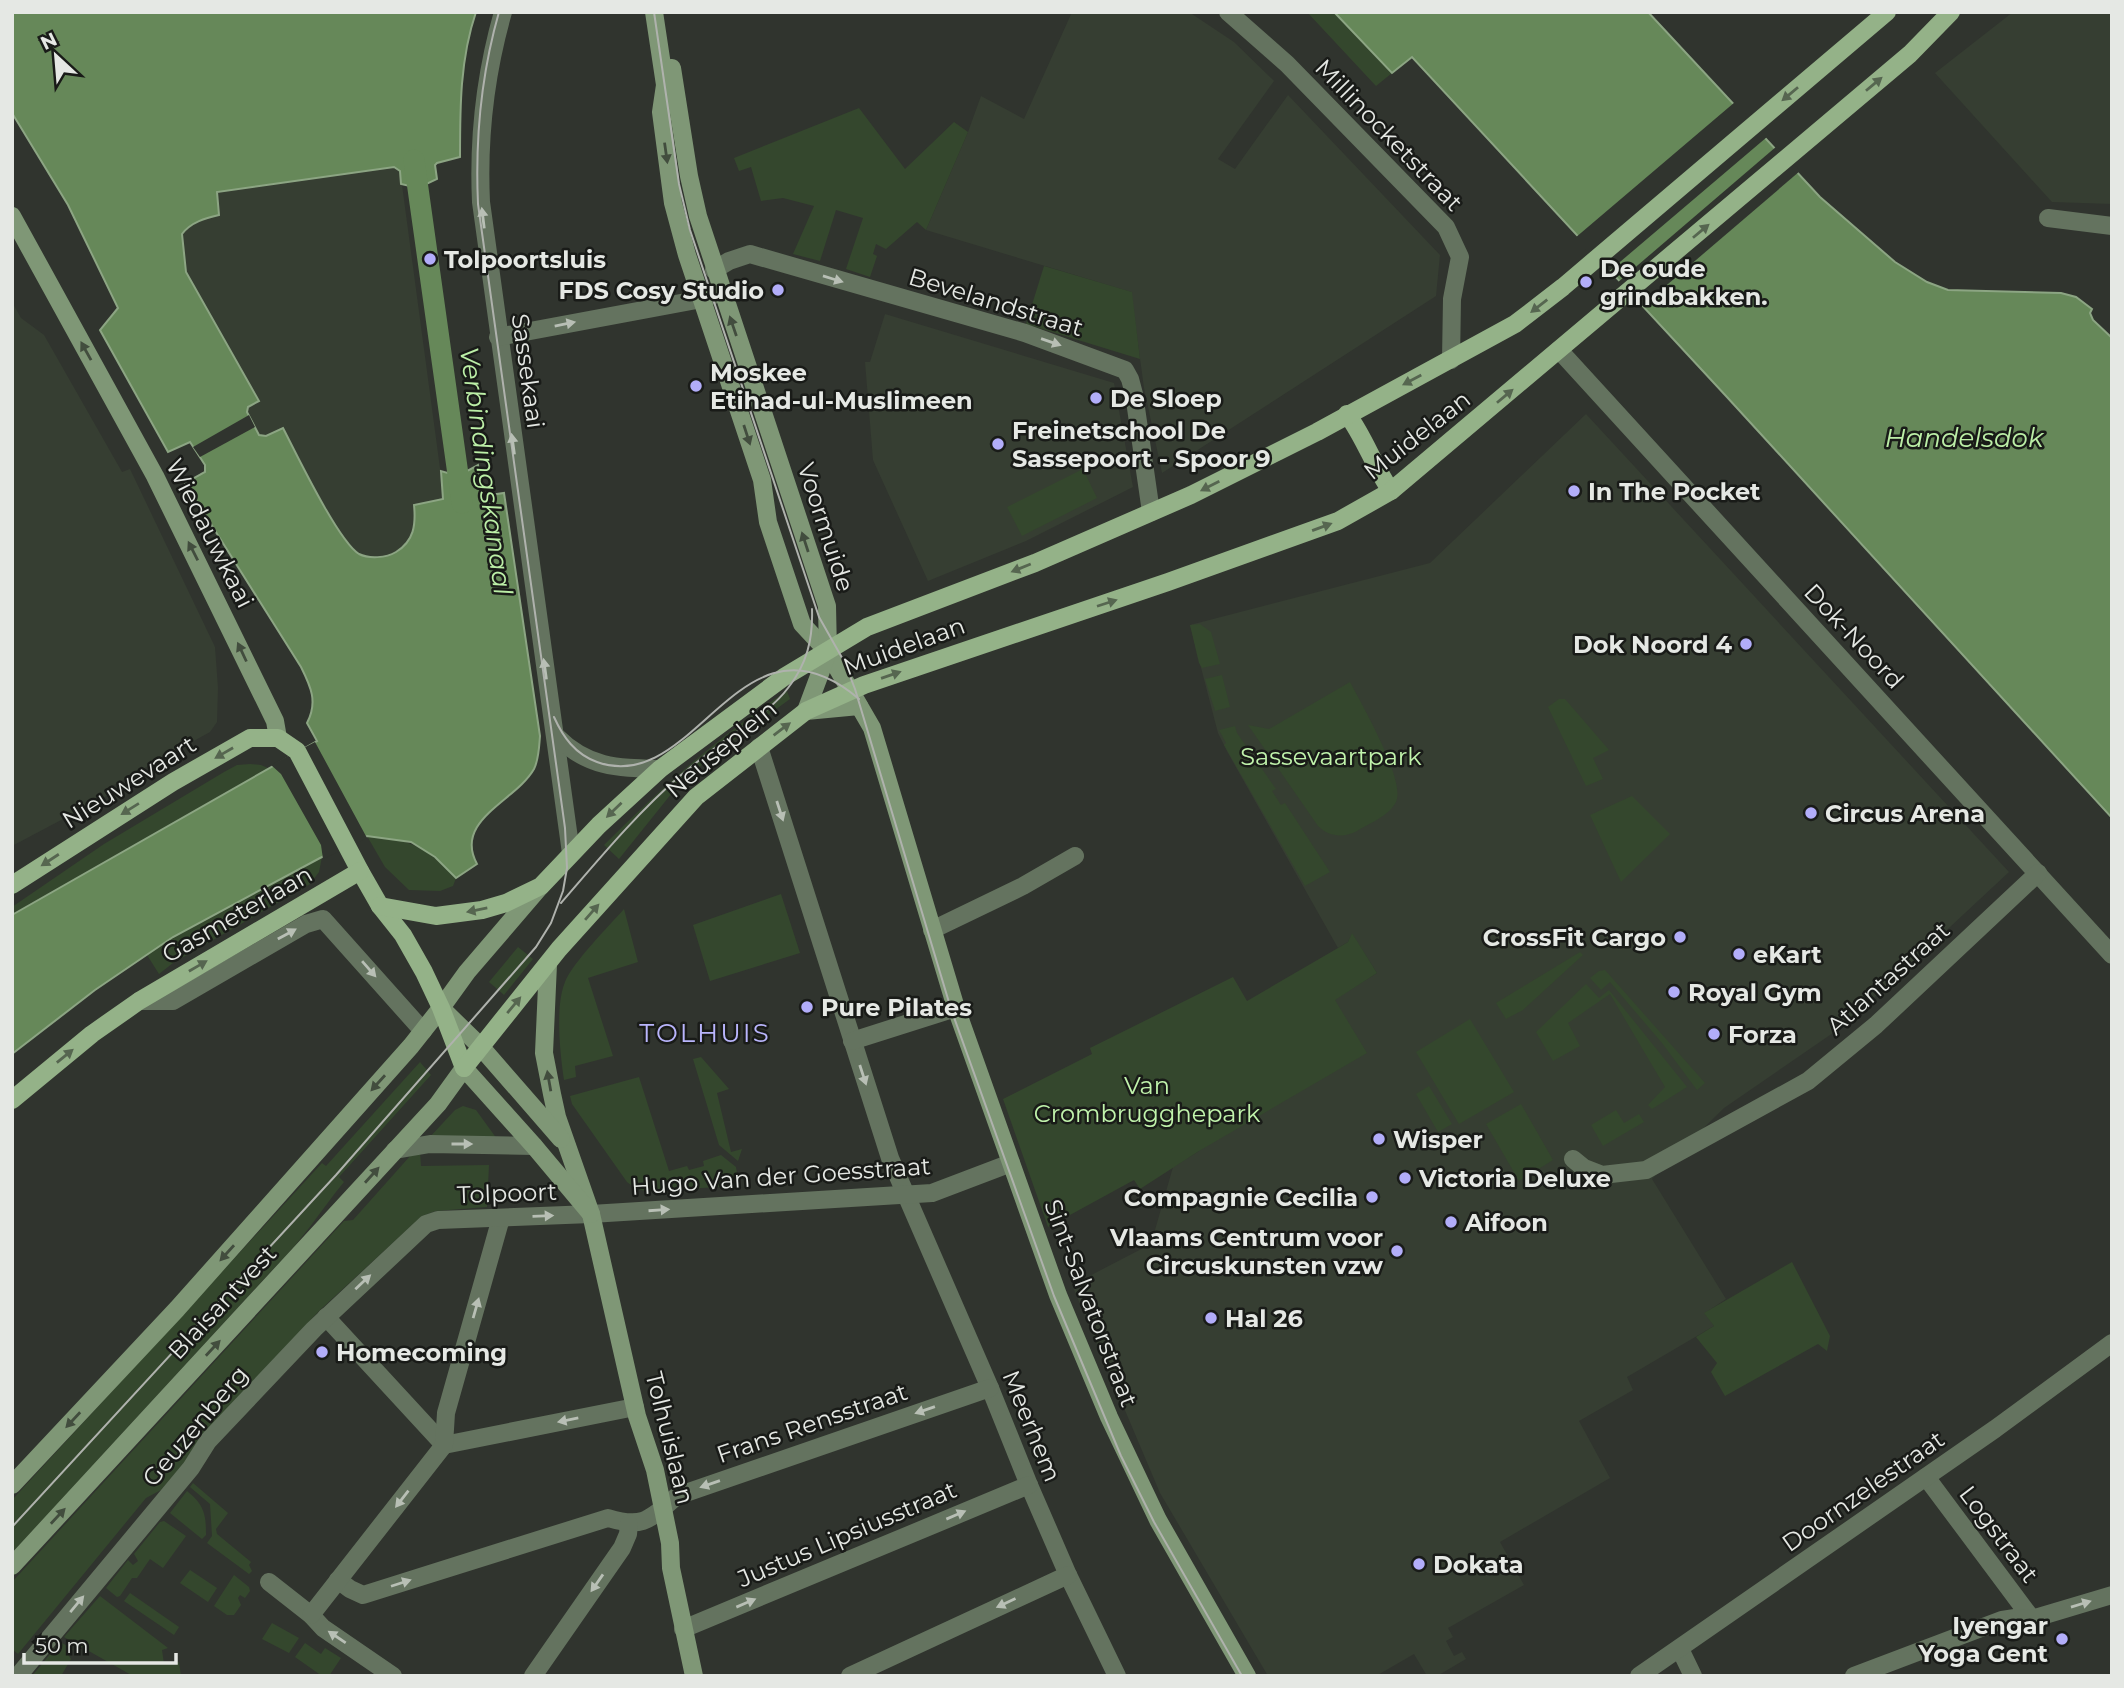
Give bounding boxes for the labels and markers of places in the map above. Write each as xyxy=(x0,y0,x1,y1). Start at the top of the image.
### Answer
place label: Tolpoortsluis xyxy=(444,245,606,274)
marker: Tolpoortsluis xyxy=(422,251,438,267)
place label: De oude grindbakken. xyxy=(1600,254,1768,311)
marker: De oude grindbakken. xyxy=(1578,274,1594,290)
place label: FDS Cosy Studio xyxy=(558,276,764,305)
marker: FDS Cosy Studio xyxy=(770,282,786,298)
place label: Moskee Etihad-ul-Muslimeen xyxy=(710,358,973,415)
marker: Moskee Etihad-ul-Muslimeen xyxy=(688,378,704,394)
place label: De Sloep xyxy=(1110,384,1222,413)
marker: De Sloep xyxy=(1088,390,1104,406)
place label: Freinetschool De Sassepoort - Spoor 9 xyxy=(1012,416,1270,473)
marker: Freinetschool De Sassepoort - Spoor 9 xyxy=(990,436,1006,452)
place label: In The Pocket xyxy=(1588,477,1761,506)
marker: In The Pocket xyxy=(1566,483,1582,499)
place label: Dok Noord 4 xyxy=(1573,630,1732,659)
marker: Dok Noord 4 xyxy=(1738,636,1754,652)
place label: Circus Arena xyxy=(1825,799,1985,828)
marker: Circus Arena xyxy=(1803,805,1819,821)
place label: CrossFit Cargo xyxy=(1483,923,1666,952)
marker: CrossFit Cargo xyxy=(1672,929,1688,945)
place label: eKart xyxy=(1753,940,1822,969)
marker: eKart xyxy=(1731,946,1747,962)
place label: Royal Gym xyxy=(1688,978,1822,1007)
marker: Royal Gym xyxy=(1666,984,1682,1000)
place label: Pure Pilates xyxy=(821,993,972,1022)
marker: Pure Pilates xyxy=(799,999,815,1015)
place label: Forza xyxy=(1728,1020,1797,1049)
marker: Forza xyxy=(1706,1026,1722,1042)
place label: Wisper xyxy=(1393,1125,1483,1154)
marker: Wisper xyxy=(1371,1131,1387,1147)
place label: Victoria Deluxe xyxy=(1418,1164,1611,1193)
marker: Victoria Deluxe xyxy=(1397,1170,1413,1186)
place label: Compagnie Cecilia xyxy=(1124,1183,1358,1212)
marker: Compagnie Cecilia xyxy=(1364,1189,1380,1205)
place label: Aifoon xyxy=(1464,1208,1548,1237)
marker: Aifoon xyxy=(1443,1214,1459,1230)
place label: Vlaams Centrum voor Circuskunsten vzw xyxy=(1109,1223,1384,1280)
marker: Vlaams Centrum voor Circuskunsten vzw xyxy=(1389,1243,1405,1259)
place label: Hal 26 xyxy=(1225,1304,1303,1333)
marker: Hal 26 xyxy=(1203,1310,1219,1326)
place label: Homecoming xyxy=(336,1338,507,1367)
marker: Homecoming xyxy=(314,1344,330,1360)
place label: Dokata xyxy=(1433,1550,1524,1579)
marker: Dokata xyxy=(1411,1556,1427,1572)
place label: Iyengar Yoga Gent xyxy=(1917,1611,2049,1668)
marker: Iyengar Yoga Gent xyxy=(2054,1631,2070,1647)

